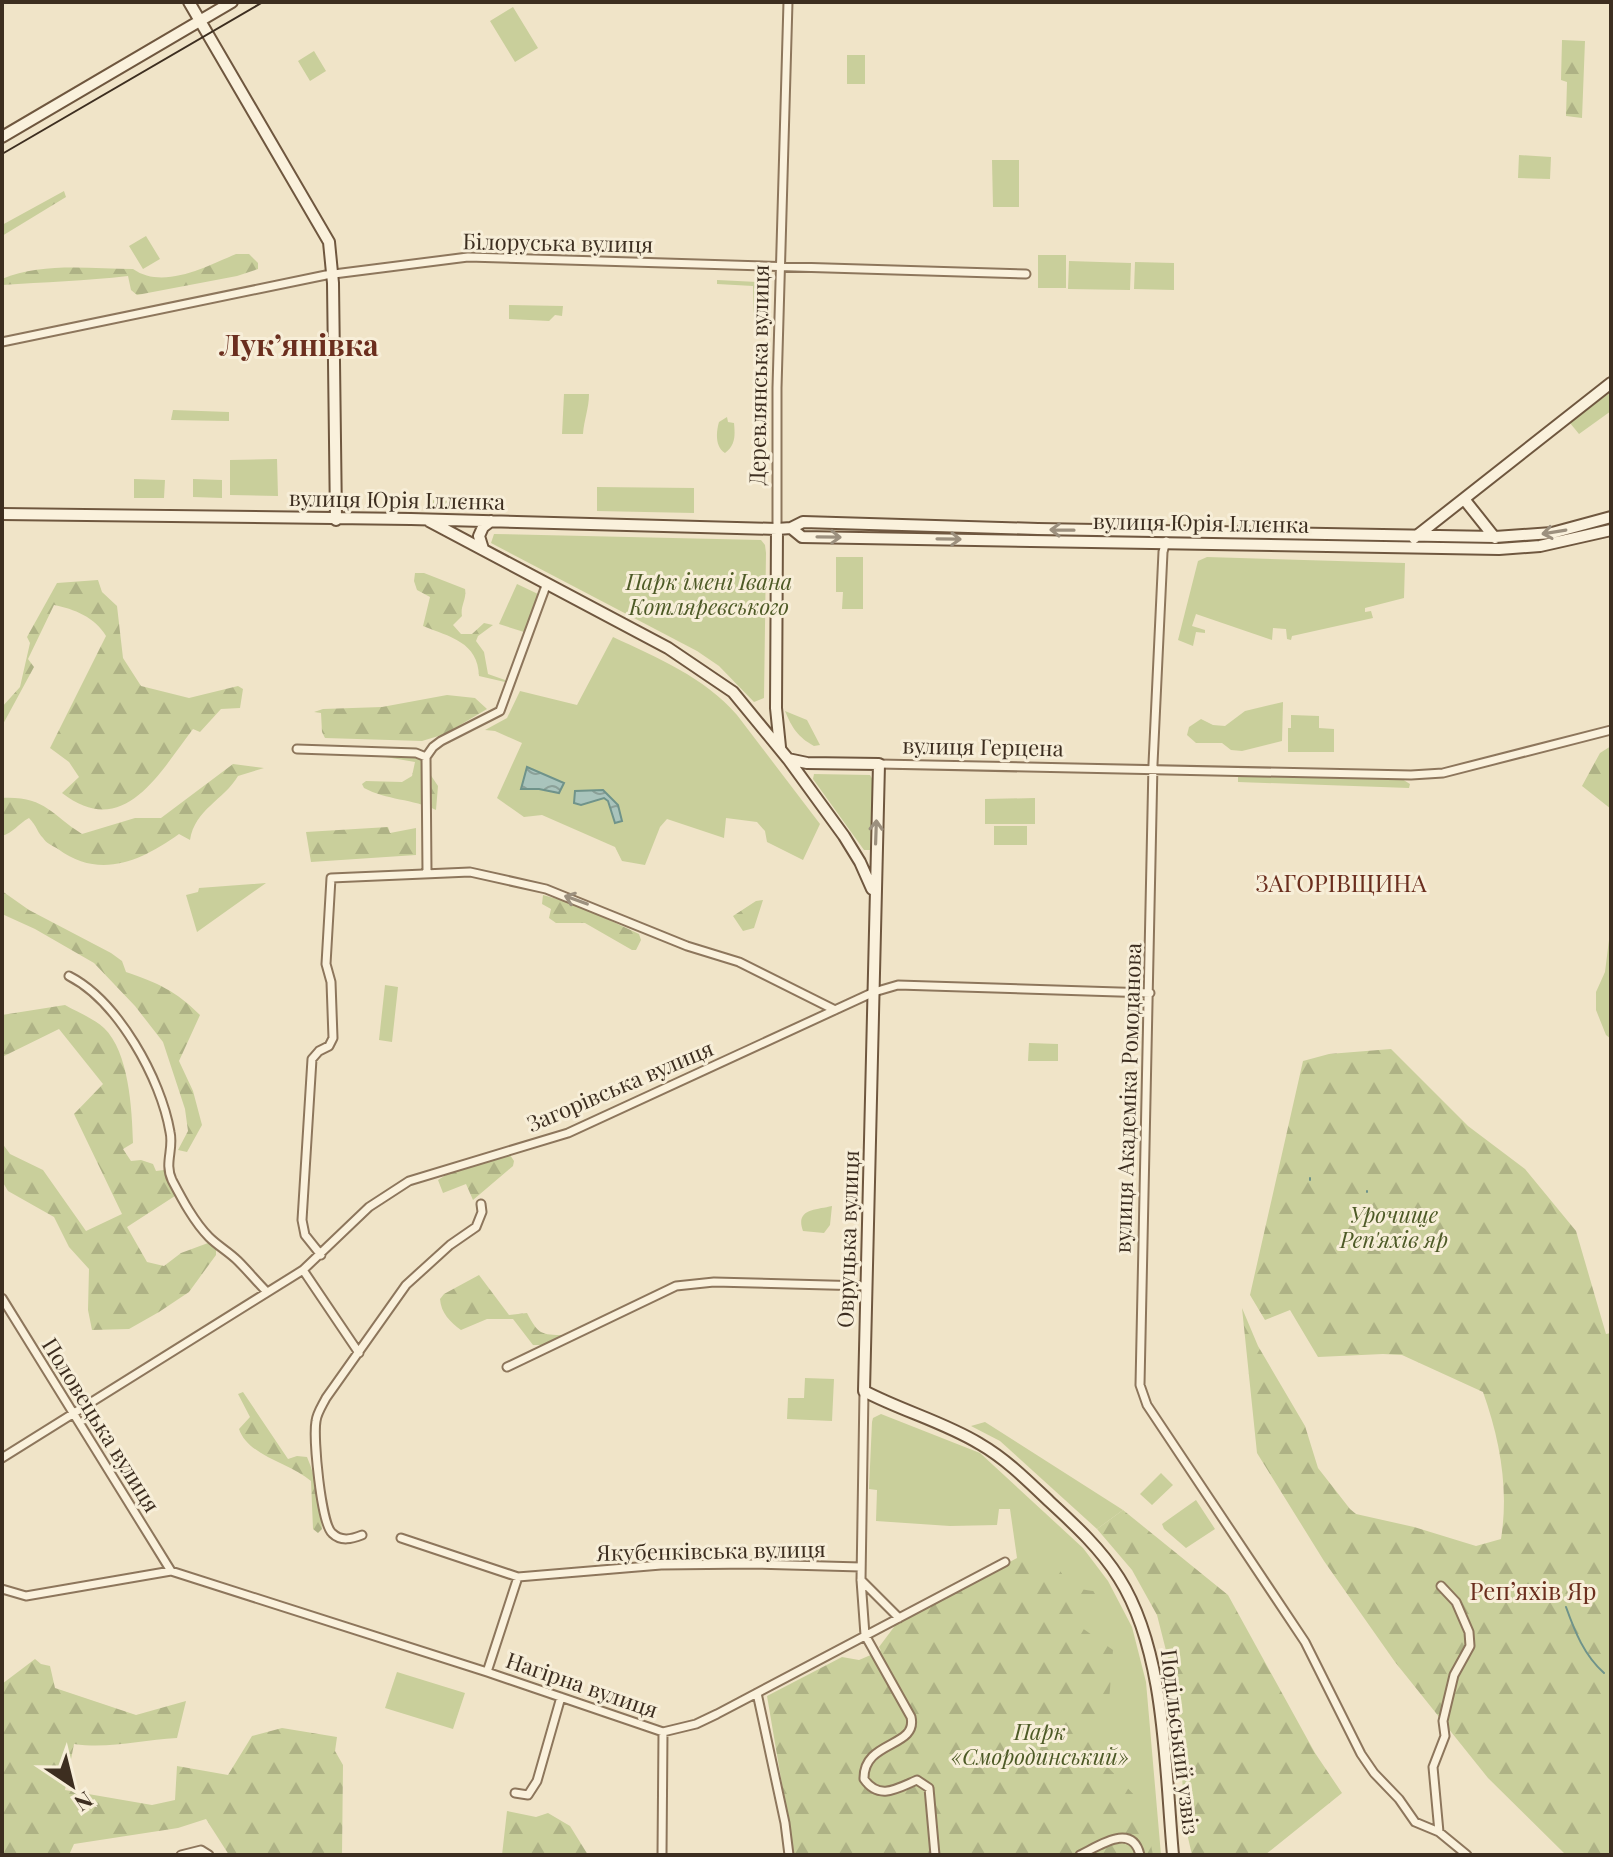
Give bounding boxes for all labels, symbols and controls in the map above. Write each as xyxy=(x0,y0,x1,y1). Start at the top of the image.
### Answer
street label: Білоруська вулиця xyxy=(463,225,654,259)
street label: Деревлянська вулиця xyxy=(741,264,775,486)
district label: Лукʼянівка xyxy=(218,324,379,364)
street label: вулиця Юрія Іллєнка xyxy=(289,482,505,516)
street label: вулиця Юрія Іллєнка xyxy=(1093,505,1309,539)
one-way arrow xyxy=(1049,522,1076,538)
one-way arrow xyxy=(1542,525,1567,540)
one-way arrow xyxy=(816,529,842,545)
one-way arrow xyxy=(935,531,962,547)
park label: Парк імені Івана Котляревського xyxy=(625,566,792,621)
street label: вулиця Герцена xyxy=(902,730,1064,762)
one-way arrow xyxy=(868,819,883,846)
district label: ЗАГОРІВЩИНА xyxy=(1255,866,1427,898)
one-way arrow xyxy=(565,892,589,906)
street label: вулиця Академіка Ромоданова xyxy=(1107,942,1147,1254)
street label: Загорівська вулиця xyxy=(522,1032,718,1138)
street label: Овруцька вулиця xyxy=(829,1149,865,1328)
park label: Урочище Реп'яхів яр xyxy=(1339,1199,1448,1254)
street label: Половецька вулиця xyxy=(36,1332,168,1518)
street label: Якубенківська вулиця xyxy=(595,1533,826,1567)
district label: Репʼяхів Яр xyxy=(1470,1574,1596,1606)
street label: Нагірна вулиця xyxy=(502,1644,662,1724)
street label: Подільський узвіз xyxy=(1155,1647,1207,1836)
park label: Парк «Смородинський» xyxy=(951,1716,1129,1771)
north arrow xyxy=(32,1745,112,1825)
text: N xyxy=(69,1785,99,1819)

